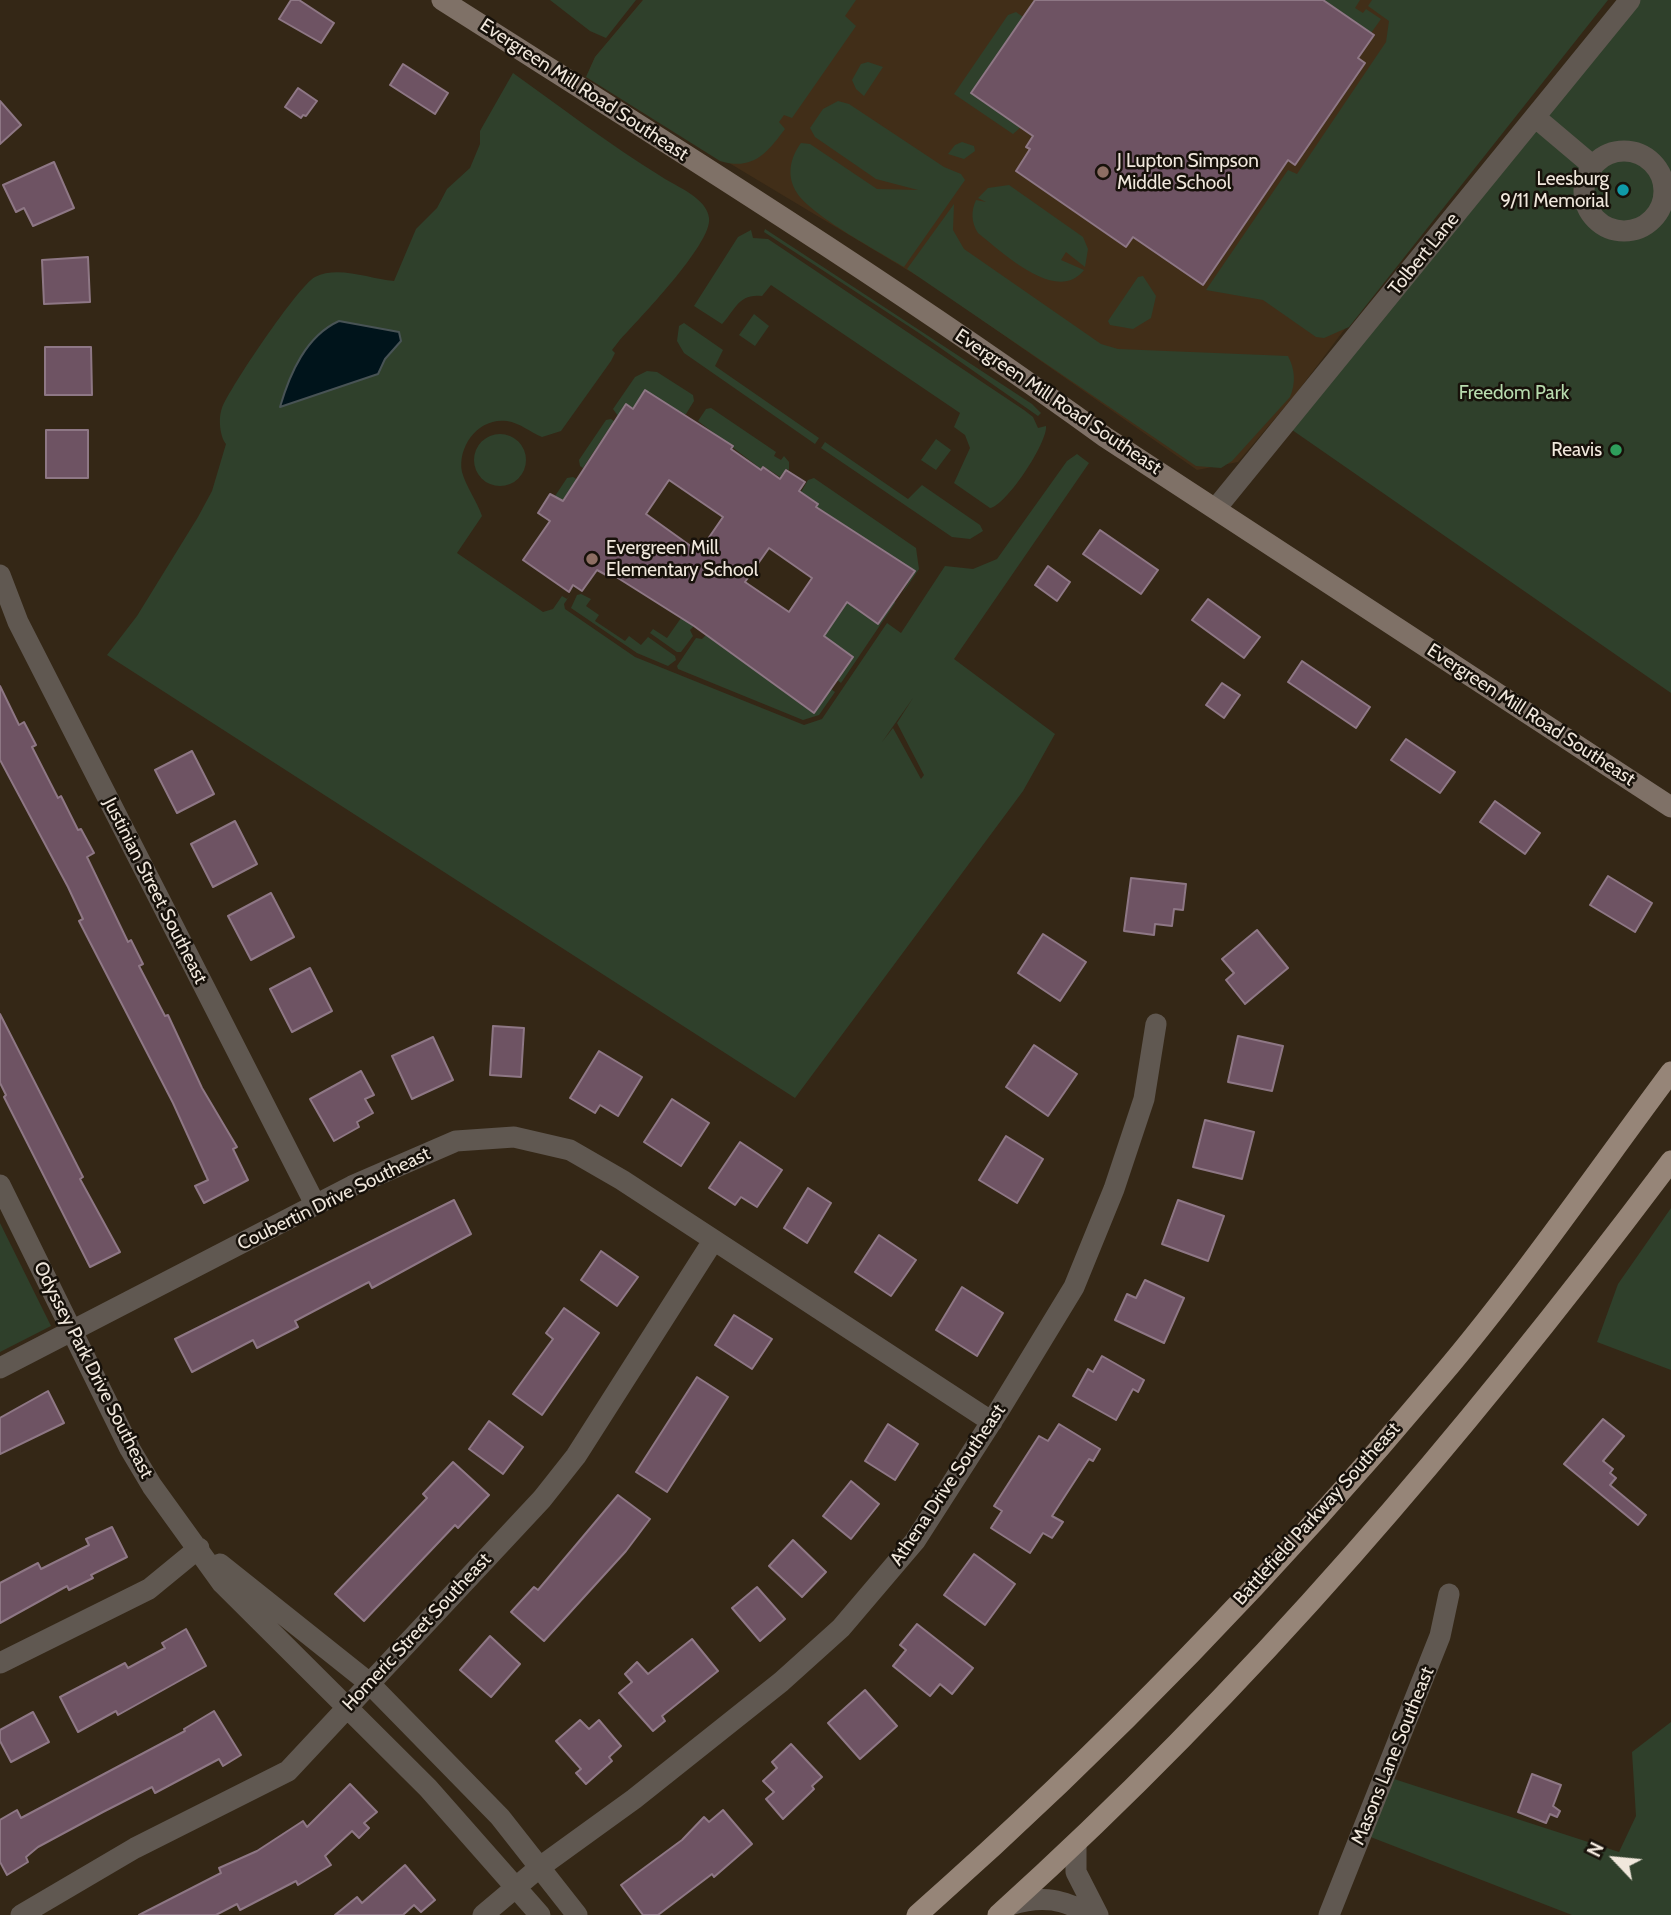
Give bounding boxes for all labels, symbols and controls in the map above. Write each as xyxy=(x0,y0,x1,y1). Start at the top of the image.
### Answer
street label: Evergreen Mill Road Southeast xyxy=(476,14,692,166)
place label: J Lupton Simpson Middle School xyxy=(1117,150,1259,194)
marker: J Lupton Simpson Middle School xyxy=(1095,164,1111,180)
place label: Leesburg 9/11 Memorial xyxy=(1500,168,1609,212)
marker: Leesburg 9/11 Memorial xyxy=(1615,182,1631,198)
street label: Tolbert Lane xyxy=(1384,208,1464,300)
street label: Evergreen Mill Road Southeast xyxy=(951,324,1165,480)
park label: Freedom Park xyxy=(1459,382,1569,404)
place label: Reavis xyxy=(1551,439,1602,461)
marker: Reavis xyxy=(1608,442,1624,458)
place label: Evergreen Mill Elementary School xyxy=(606,537,758,581)
marker: Evergreen Mill Elementary School xyxy=(584,551,600,567)
street label: Evergreen Mill Road Southeast xyxy=(1423,639,1639,791)
street label: Justinian Street Southeast xyxy=(98,794,212,988)
street label: Coubertin Drive Southeast xyxy=(234,1142,434,1256)
street label: Odyssey Park Drive Southeast xyxy=(28,1258,158,1482)
street label: Athena Drive Southeast xyxy=(885,1400,1011,1570)
street label: Battlefield Parkway Southeast xyxy=(1229,1418,1405,1610)
street label: Homeric Street Southeast xyxy=(338,1548,496,1716)
street label: Masons Lane Southeast xyxy=(1347,1664,1439,1848)
north arrow xyxy=(1580,1824,1650,1894)
text: N xyxy=(1582,1838,1609,1861)

